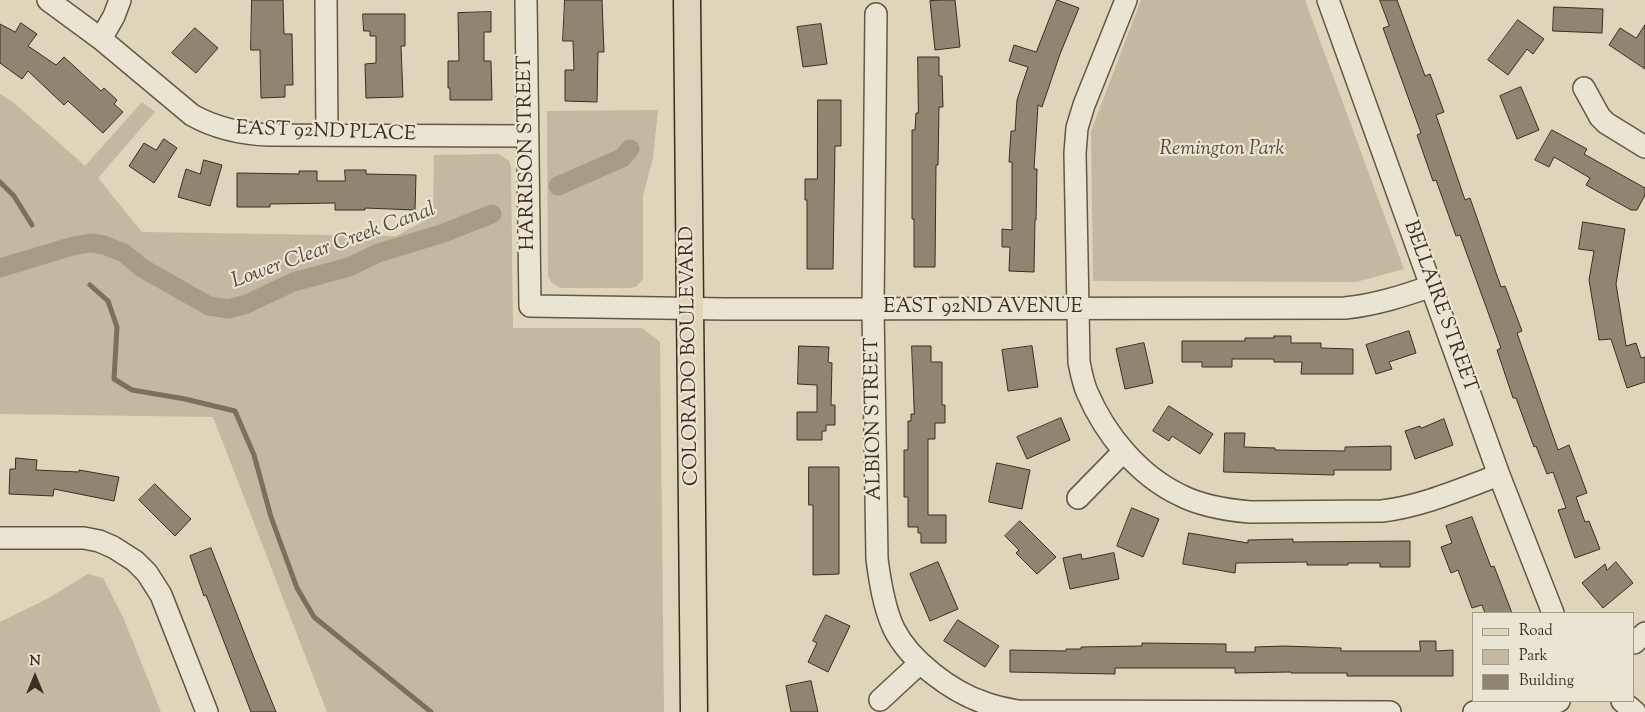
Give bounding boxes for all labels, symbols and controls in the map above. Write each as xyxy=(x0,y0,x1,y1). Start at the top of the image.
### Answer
street label: HARRISON STREET xyxy=(514,55,542,251)
street label: EAST 92ND PLACE xyxy=(236,118,416,148)
park label: Remington Park xyxy=(1160,139,1284,163)
water label: Lower Clear Creek Canal xyxy=(229,198,439,296)
street label: BELLAIRE STREET xyxy=(1397,218,1481,396)
street label: COLORADO BOULEVARD xyxy=(677,226,705,486)
street label: EAST 92ND AVENUE xyxy=(883,297,1083,321)
street label: ALBION STREET xyxy=(862,337,888,501)
legend xyxy=(1472,612,1635,702)
text: Road xyxy=(1519,621,1553,642)
text: Park xyxy=(1519,646,1548,667)
north arrow xyxy=(10,652,60,702)
text: N xyxy=(29,652,41,672)
text: Building xyxy=(1519,671,1574,692)

